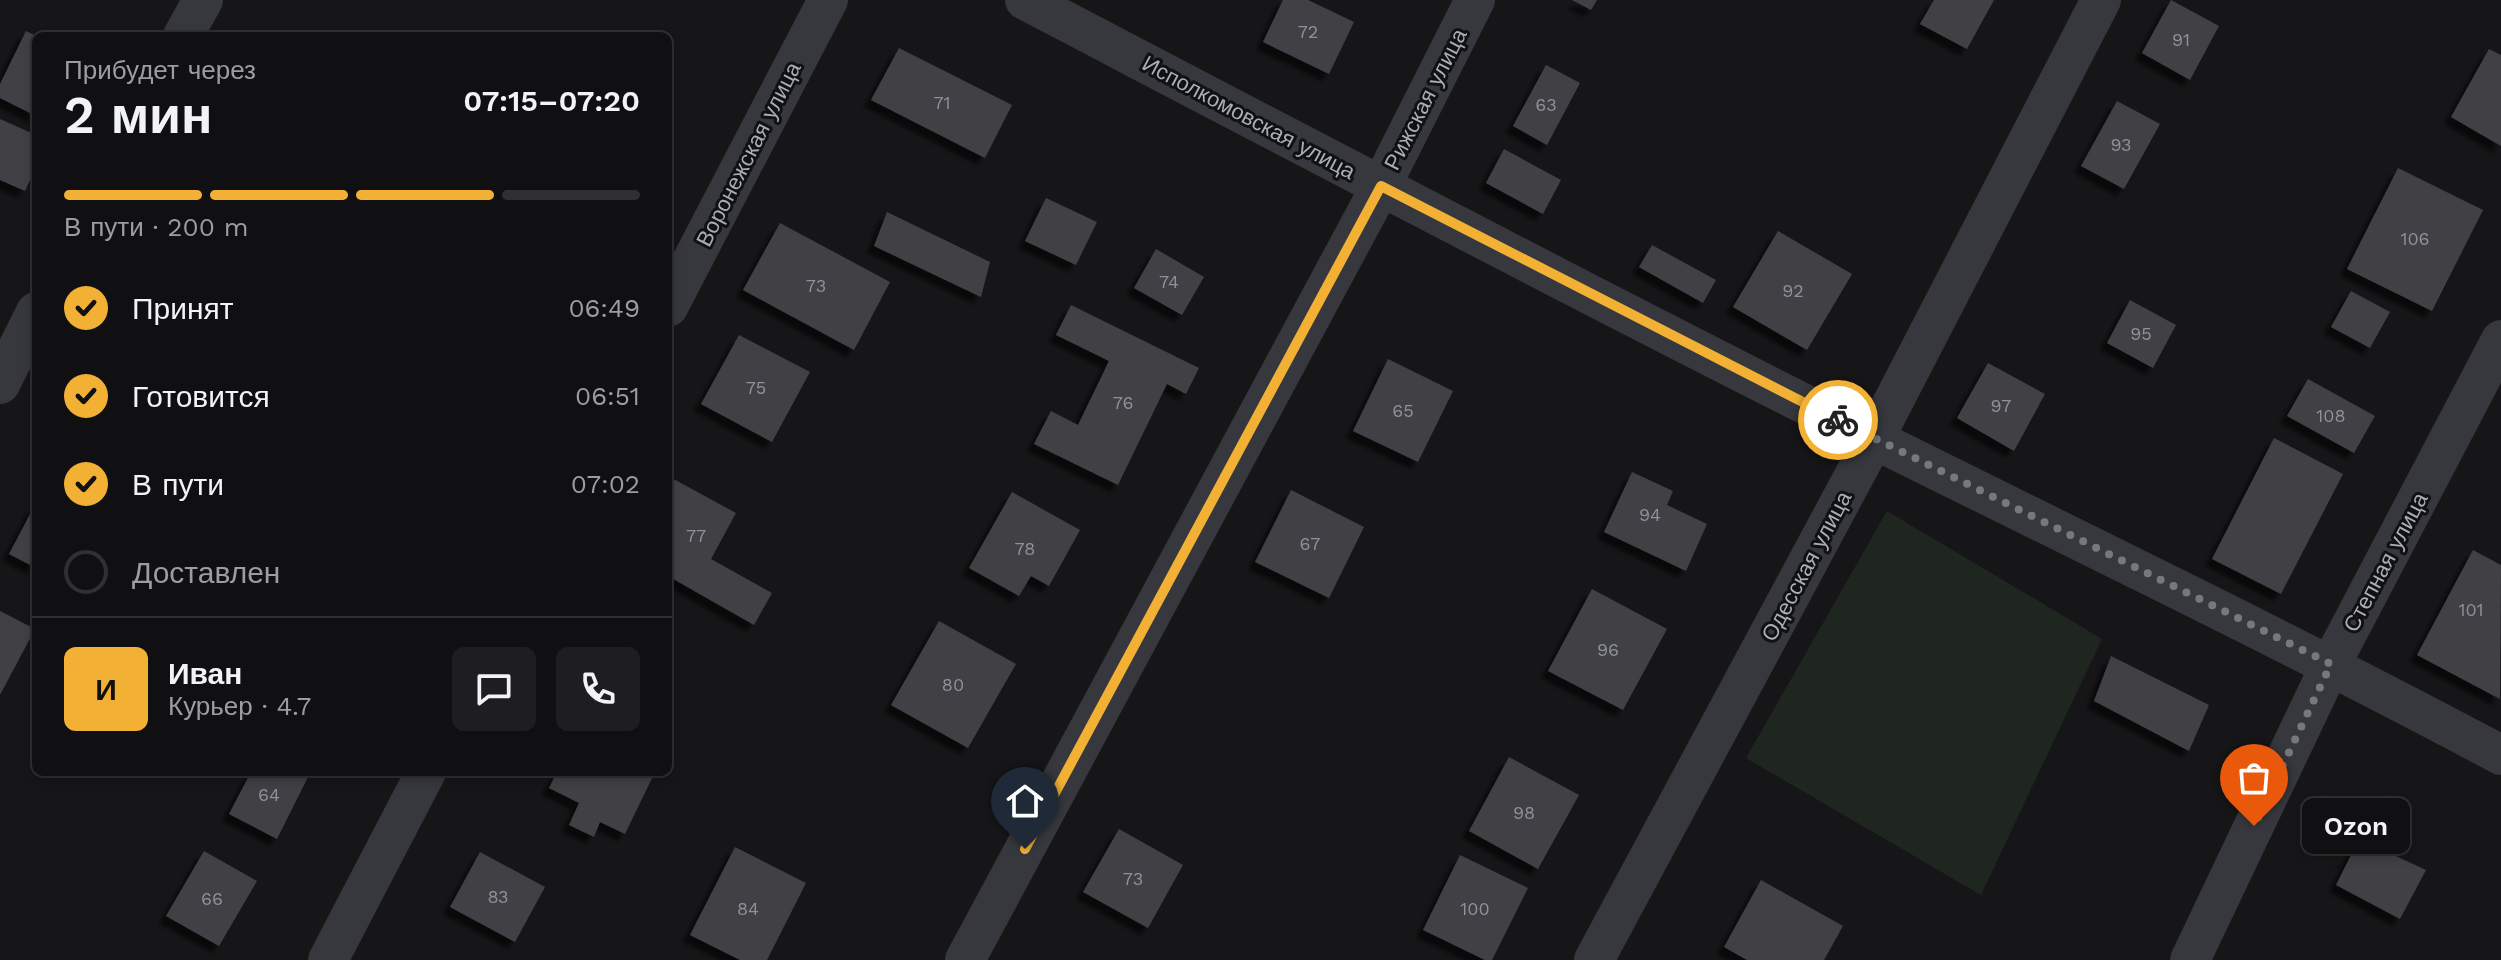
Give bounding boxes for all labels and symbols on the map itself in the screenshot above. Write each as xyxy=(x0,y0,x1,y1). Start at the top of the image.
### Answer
house number: 72 xyxy=(1298,21,1318,42)
street label: Рижская улица xyxy=(1379,24,1472,174)
house number: 91 xyxy=(2172,29,2190,50)
street label: Исполкомовская улица xyxy=(1138,51,1360,185)
street label: Воронежская улица xyxy=(691,57,806,251)
house number: 71 xyxy=(933,92,951,113)
house number: 63 xyxy=(1535,94,1557,115)
house number: 93 xyxy=(2110,134,2132,155)
house number: 106 xyxy=(2400,228,2430,249)
house number: 74 xyxy=(1159,271,1179,292)
house number: 73 xyxy=(806,275,826,296)
house number: 92 xyxy=(1782,280,1804,301)
house number: 95 xyxy=(2130,323,2152,344)
house number: 75 xyxy=(746,377,766,398)
courier xyxy=(1798,380,1878,460)
house number: 76 xyxy=(1113,392,1133,413)
house number: 97 xyxy=(1991,395,2011,416)
house number: 65 xyxy=(1392,400,1414,421)
house number: 108 xyxy=(2316,405,2346,426)
street label: Одесская улица xyxy=(1756,486,1857,645)
street label: Степная улица xyxy=(2338,488,2433,636)
house number: 94 xyxy=(1639,504,1661,525)
house number: 77 xyxy=(686,525,706,546)
house number: 67 xyxy=(1300,533,1320,554)
house number: 78 xyxy=(1015,538,1035,559)
house number: 101 xyxy=(2458,599,2484,620)
house number: 96 xyxy=(1597,639,1619,660)
house number: 80 xyxy=(942,674,964,695)
pin xyxy=(2220,744,2288,826)
pin xyxy=(991,767,1059,849)
house number: 64 xyxy=(258,784,280,805)
callout: Ozon xyxy=(2302,798,2410,854)
house number: 98 xyxy=(1513,802,1535,823)
house number: 73 xyxy=(1123,868,1143,889)
house number: 83 xyxy=(487,886,509,907)
house number: 66 xyxy=(201,888,223,909)
house number: 84 xyxy=(737,898,759,919)
house number: 100 xyxy=(1460,898,1490,919)

